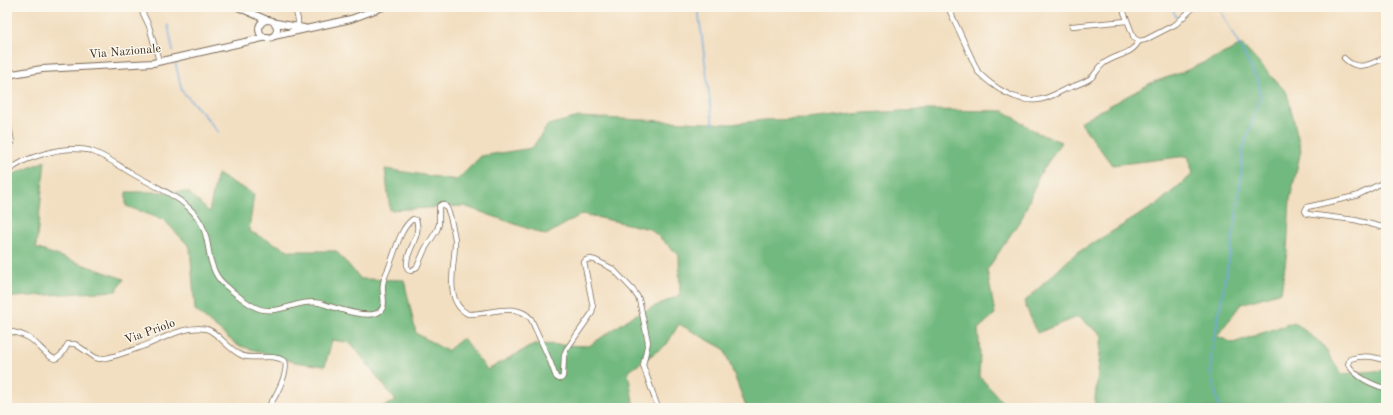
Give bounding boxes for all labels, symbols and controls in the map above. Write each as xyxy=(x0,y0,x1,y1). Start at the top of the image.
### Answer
street label: Via Nazionale xyxy=(89,43,162,61)
street label: Via Priolo xyxy=(123,317,177,347)

